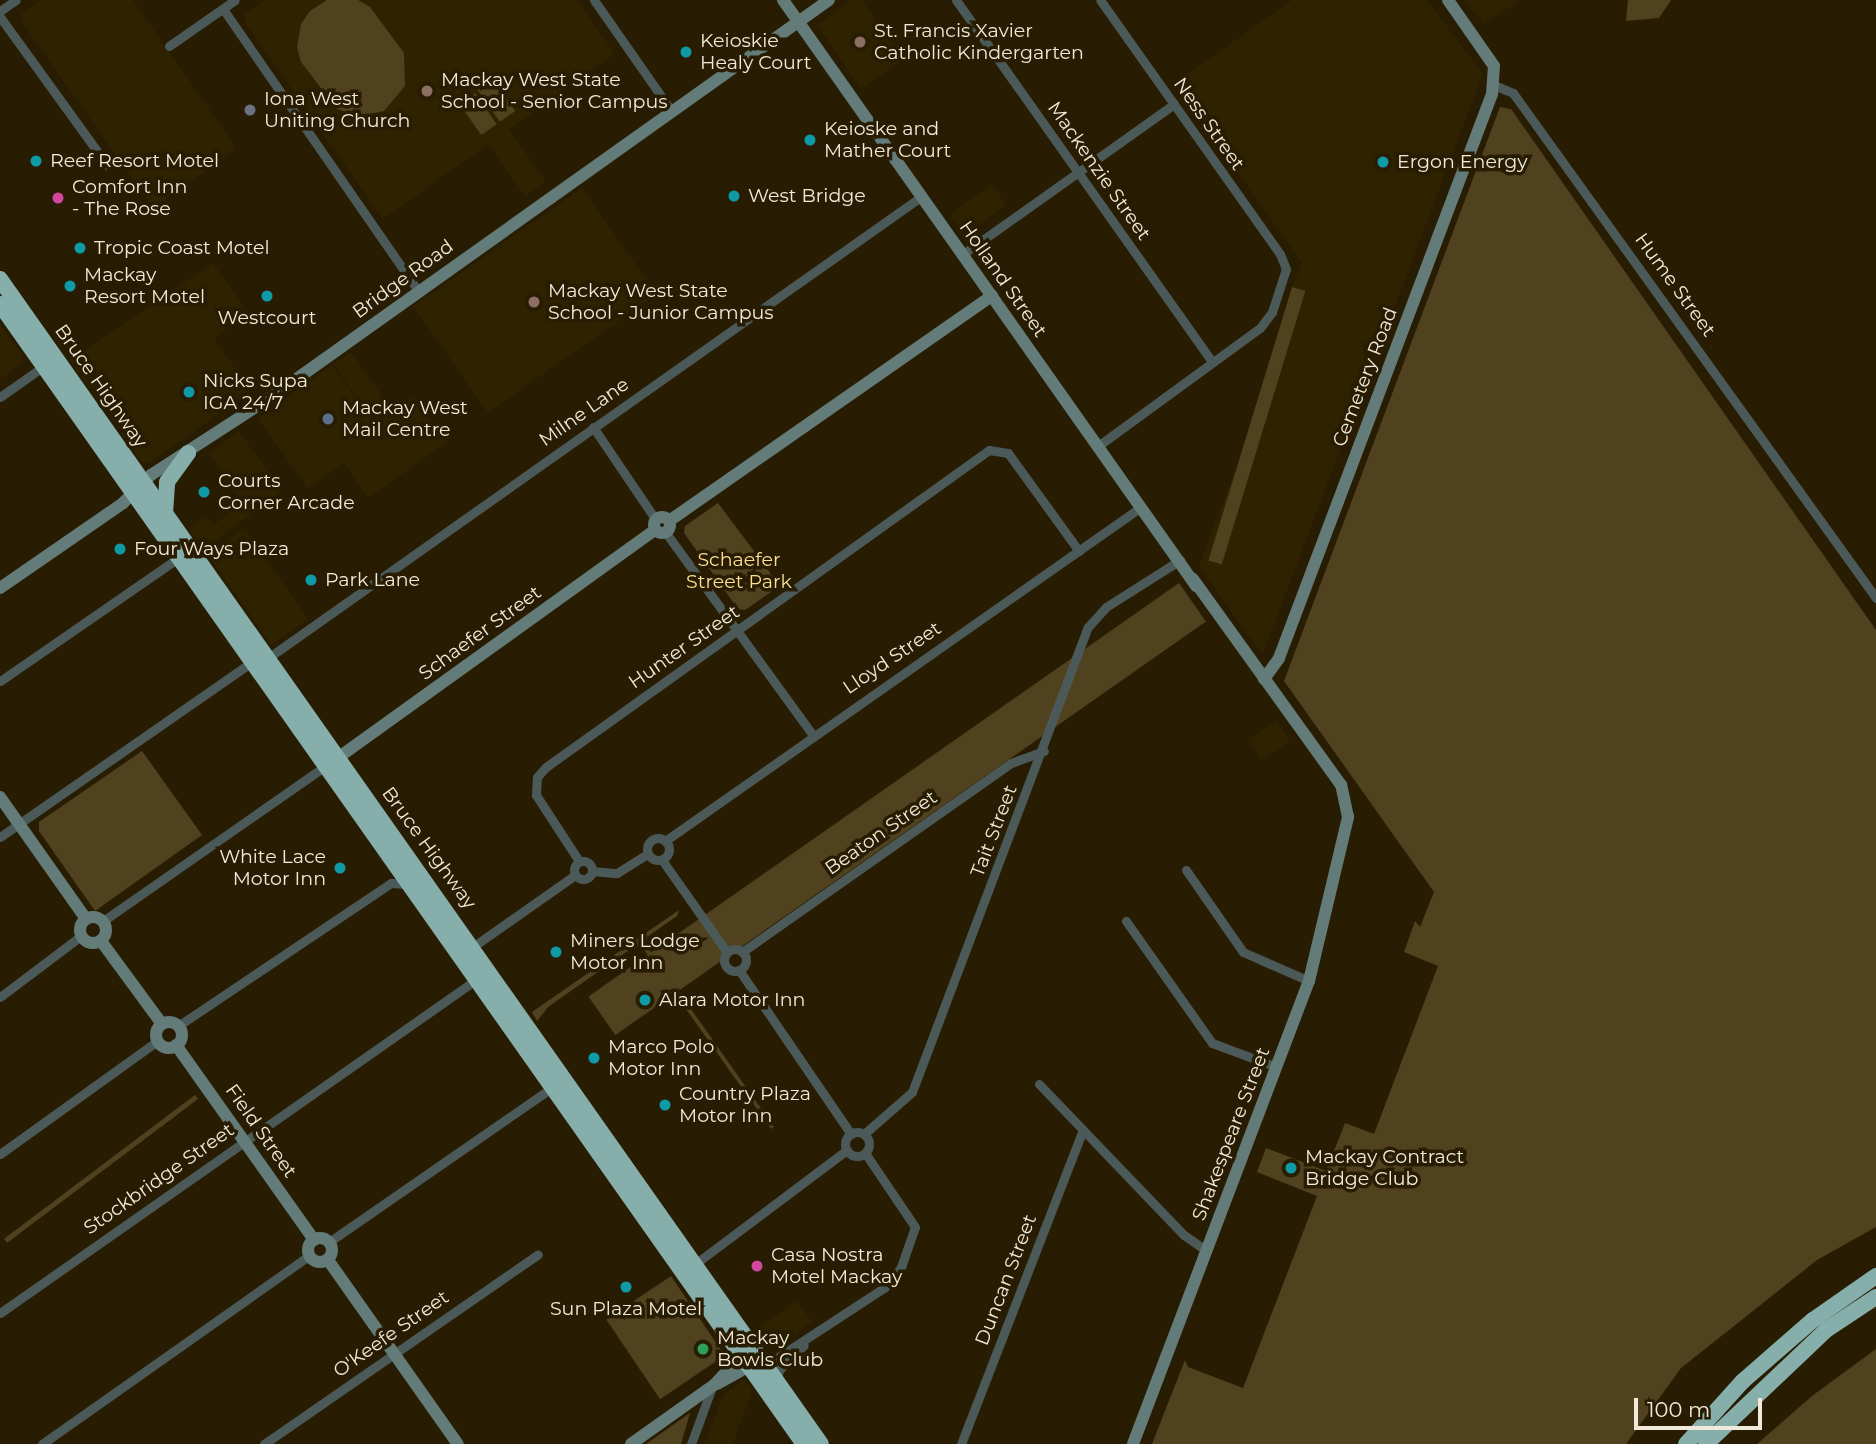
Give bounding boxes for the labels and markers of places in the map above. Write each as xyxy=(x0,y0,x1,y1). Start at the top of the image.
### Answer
place label: St. Francis Xavier Catholic Kindergarten xyxy=(874,20,1084,64)
place label: Keioskie Healy Court xyxy=(700,30,811,74)
marker: St. Francis Xavier Catholic Kindergarten xyxy=(852,34,868,50)
marker: Keioskie Healy Court xyxy=(678,44,694,60)
place label: Mackay West State School - Senior Campus xyxy=(441,69,667,113)
marker: Mackay West State School - Senior Campus xyxy=(419,83,435,99)
place label: Iona West Uniting Church xyxy=(264,88,410,132)
marker: Iona West Uniting Church xyxy=(242,102,258,118)
place label: Keioske and Mather Court xyxy=(824,118,951,162)
marker: Keioske and Mather Court xyxy=(802,132,818,148)
place label: Reef Resort Motel xyxy=(50,150,219,172)
place label: Ergon Energy xyxy=(1397,151,1527,173)
marker: Reef Resort Motel xyxy=(28,153,44,169)
marker: Ergon Energy xyxy=(1375,154,1391,170)
place label: Comfort Inn - The Rose xyxy=(72,176,187,220)
place label: West Bridge xyxy=(748,185,866,207)
marker: West Bridge xyxy=(726,188,742,204)
marker: Comfort Inn - The Rose xyxy=(50,190,66,206)
place label: Tropic Coast Motel xyxy=(94,237,270,259)
marker: Tropic Coast Motel xyxy=(72,240,88,256)
place label: Mackay Resort Motel xyxy=(84,264,205,308)
marker: Mackay Resort Motel xyxy=(62,278,78,294)
place label: Mackay West State School - Junior Campus xyxy=(548,280,774,324)
marker: Westcourt xyxy=(259,288,275,304)
marker: Mackay West State School - Junior Campus xyxy=(526,294,542,310)
place label: Westcourt xyxy=(218,307,316,329)
place label: Nicks Supa IGA 24/7 xyxy=(203,370,308,414)
marker: Nicks Supa IGA 24/7 xyxy=(181,384,197,400)
place label: Mackay West Mail Centre xyxy=(342,397,468,441)
marker: Mackay West Mail Centre xyxy=(320,411,336,427)
place label: Courts Corner Arcade xyxy=(218,470,355,514)
marker: Courts Corner Arcade xyxy=(196,484,212,500)
place label: Four Ways Plaza xyxy=(134,538,289,560)
marker: Four Ways Plaza xyxy=(112,541,128,557)
place label: Park Lane xyxy=(325,569,420,591)
marker: Park Lane xyxy=(303,572,319,588)
place label: White Lace Motor Inn xyxy=(219,846,326,890)
marker: White Lace Motor Inn xyxy=(332,860,348,876)
place label: Miners Lodge Motor Inn xyxy=(570,930,700,974)
marker: Miners Lodge Motor Inn xyxy=(548,944,564,960)
place label: Alara Motor Inn xyxy=(659,989,805,1011)
marker: Alara Motor Inn xyxy=(637,992,653,1008)
place label: Marco Polo Motor Inn xyxy=(608,1036,714,1080)
marker: Marco Polo Motor Inn xyxy=(586,1050,602,1066)
place label: Country Plaza Motor Inn xyxy=(679,1083,811,1127)
marker: Country Plaza Motor Inn xyxy=(657,1097,673,1113)
place label: Mackay Contract Bridge Club xyxy=(1305,1146,1464,1190)
marker: Mackay Contract Bridge Club xyxy=(1283,1160,1299,1176)
place label: Casa Nostra Motel Mackay xyxy=(771,1244,902,1288)
marker: Casa Nostra Motel Mackay xyxy=(749,1258,765,1274)
marker: Sun Plaza Motel xyxy=(618,1279,634,1295)
place label: Sun Plaza Motel xyxy=(550,1298,702,1320)
place label: Mackay Bowls Club xyxy=(717,1327,823,1371)
marker: Mackay Bowls Club xyxy=(695,1341,711,1357)

